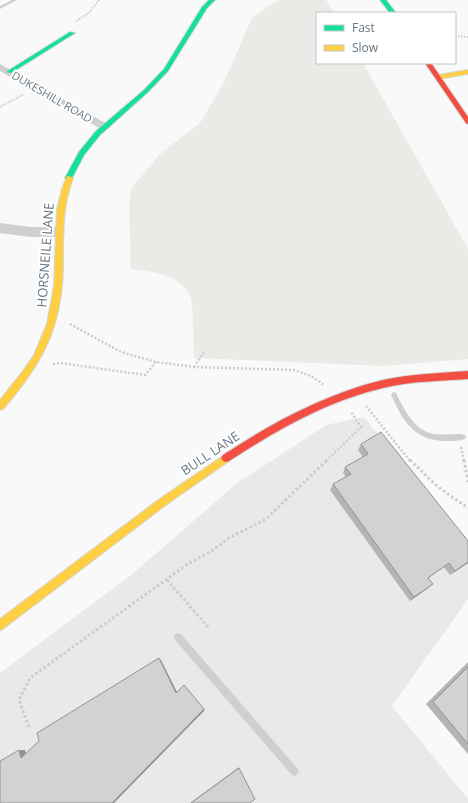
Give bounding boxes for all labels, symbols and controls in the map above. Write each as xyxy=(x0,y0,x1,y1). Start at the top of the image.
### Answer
legend xyxy=(316,12,456,64)
text: Fast xyxy=(352,19,375,36)
text: Slow xyxy=(352,39,379,56)
street label: DUKESHILL ROAD xyxy=(9,67,95,126)
street label: HORSNEILE LANE xyxy=(32,202,58,308)
street label: BULL LANE xyxy=(177,427,243,479)

